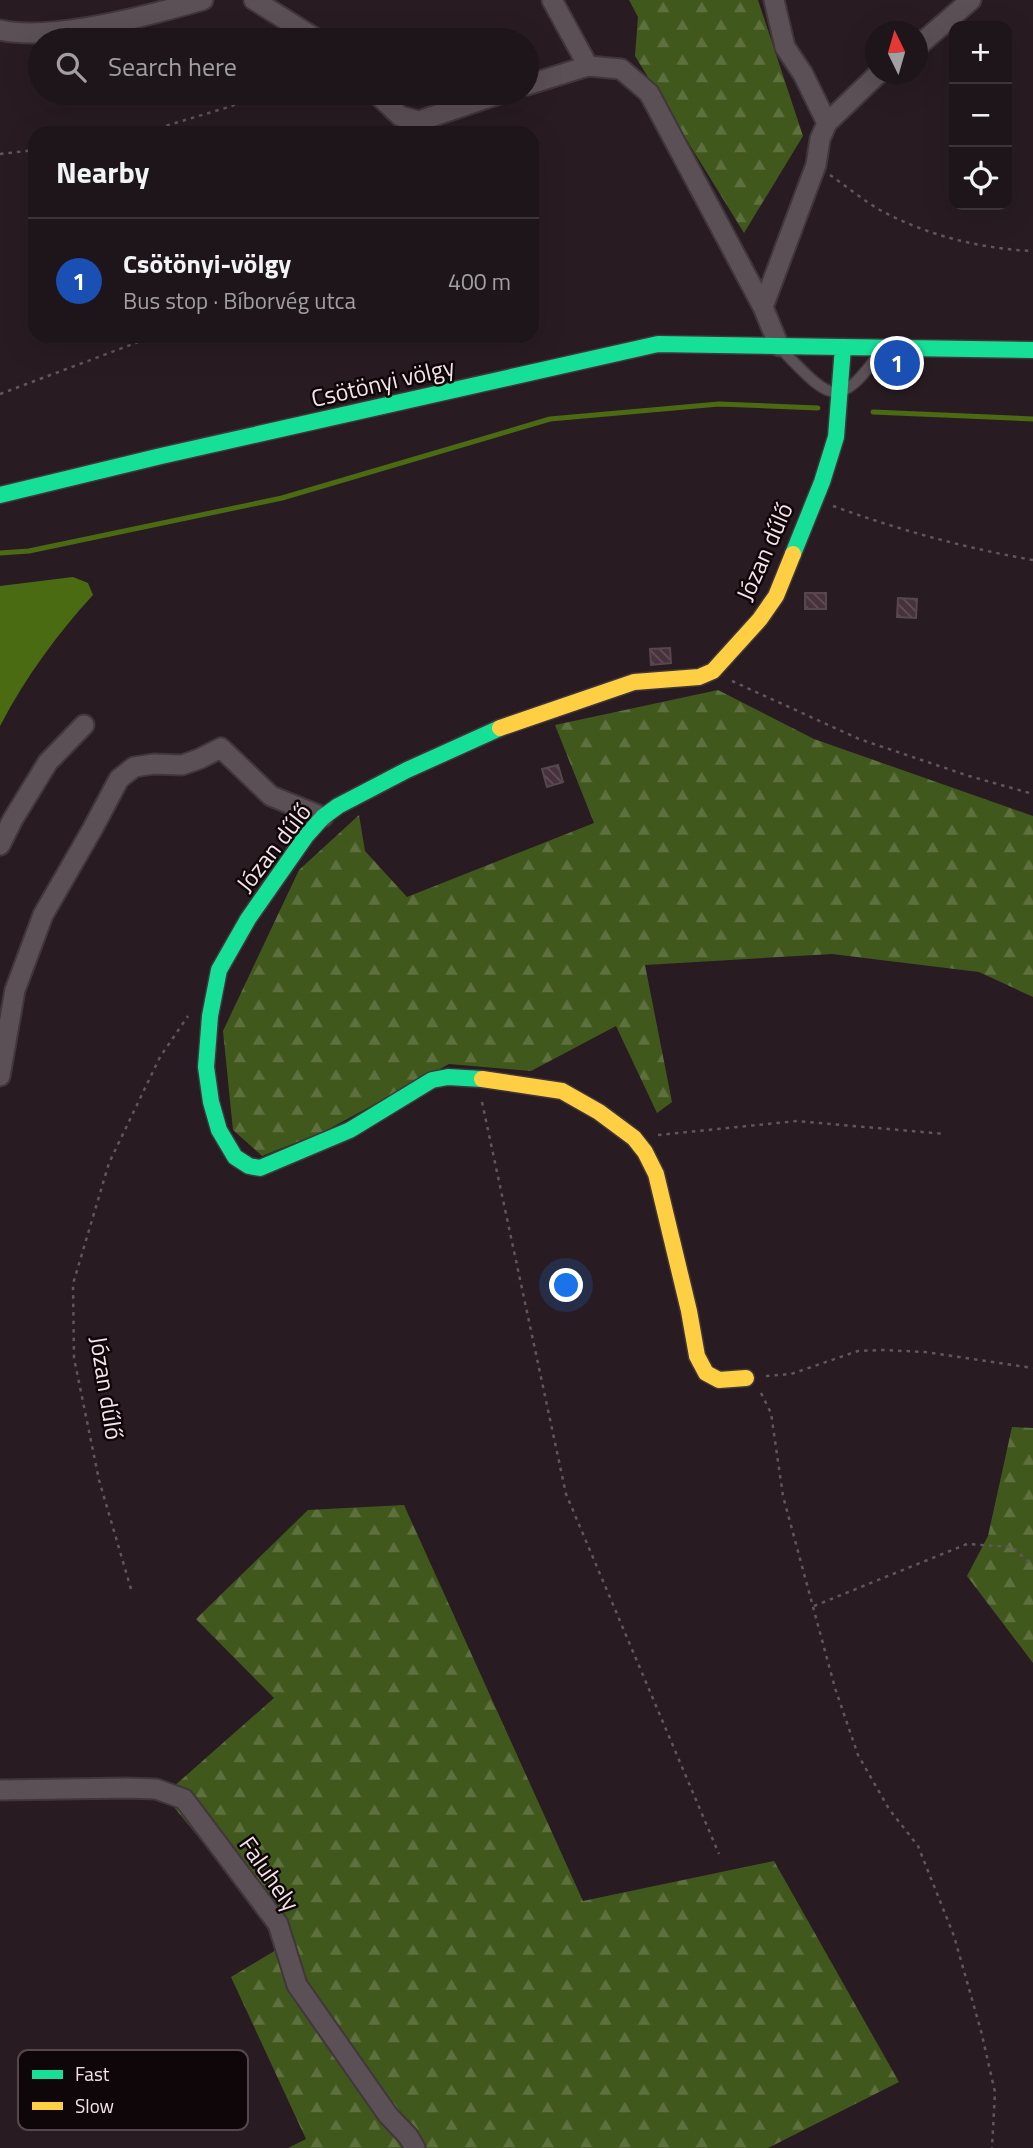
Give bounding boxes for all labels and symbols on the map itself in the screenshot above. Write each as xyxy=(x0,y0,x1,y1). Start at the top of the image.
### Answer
north arrow xyxy=(865,21,928,84)
pin: 1 xyxy=(874,337,920,389)
street label: Csötönyi völgy xyxy=(307,348,458,416)
street label: Józan dűlő xyxy=(726,497,802,607)
street label: Józan dűlő xyxy=(227,795,319,900)
your location xyxy=(549,1268,583,1302)
street label: Józan dűlő xyxy=(81,1334,133,1442)
street label: Faluhely xyxy=(231,1829,309,1919)
legend xyxy=(18,2050,248,2130)
text: Fast xyxy=(75,2059,110,2088)
text: Slow xyxy=(75,2091,114,2120)

